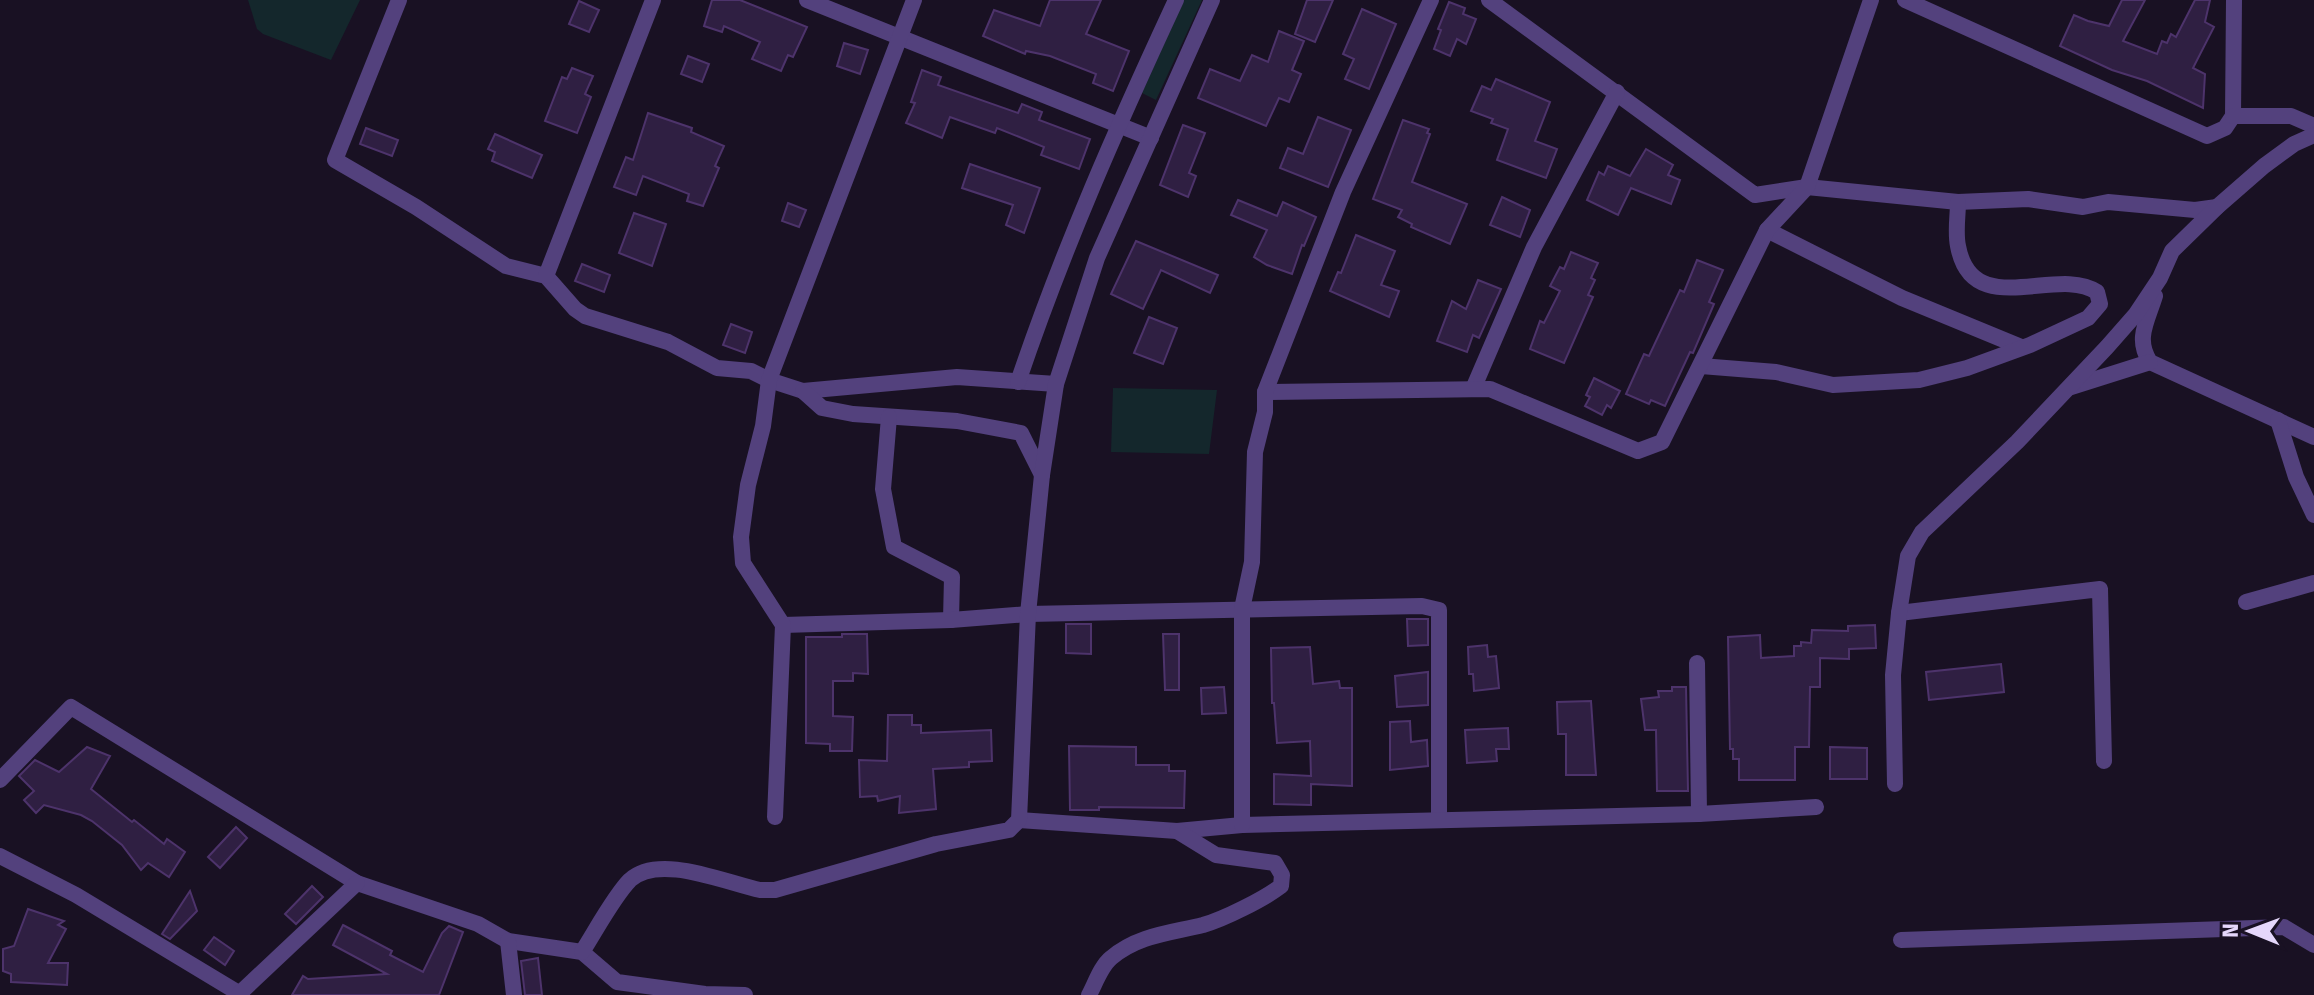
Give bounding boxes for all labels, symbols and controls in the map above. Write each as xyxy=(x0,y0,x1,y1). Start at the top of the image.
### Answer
north arrow xyxy=(2210,891,2290,971)
text: N xyxy=(2217,923,2244,938)

